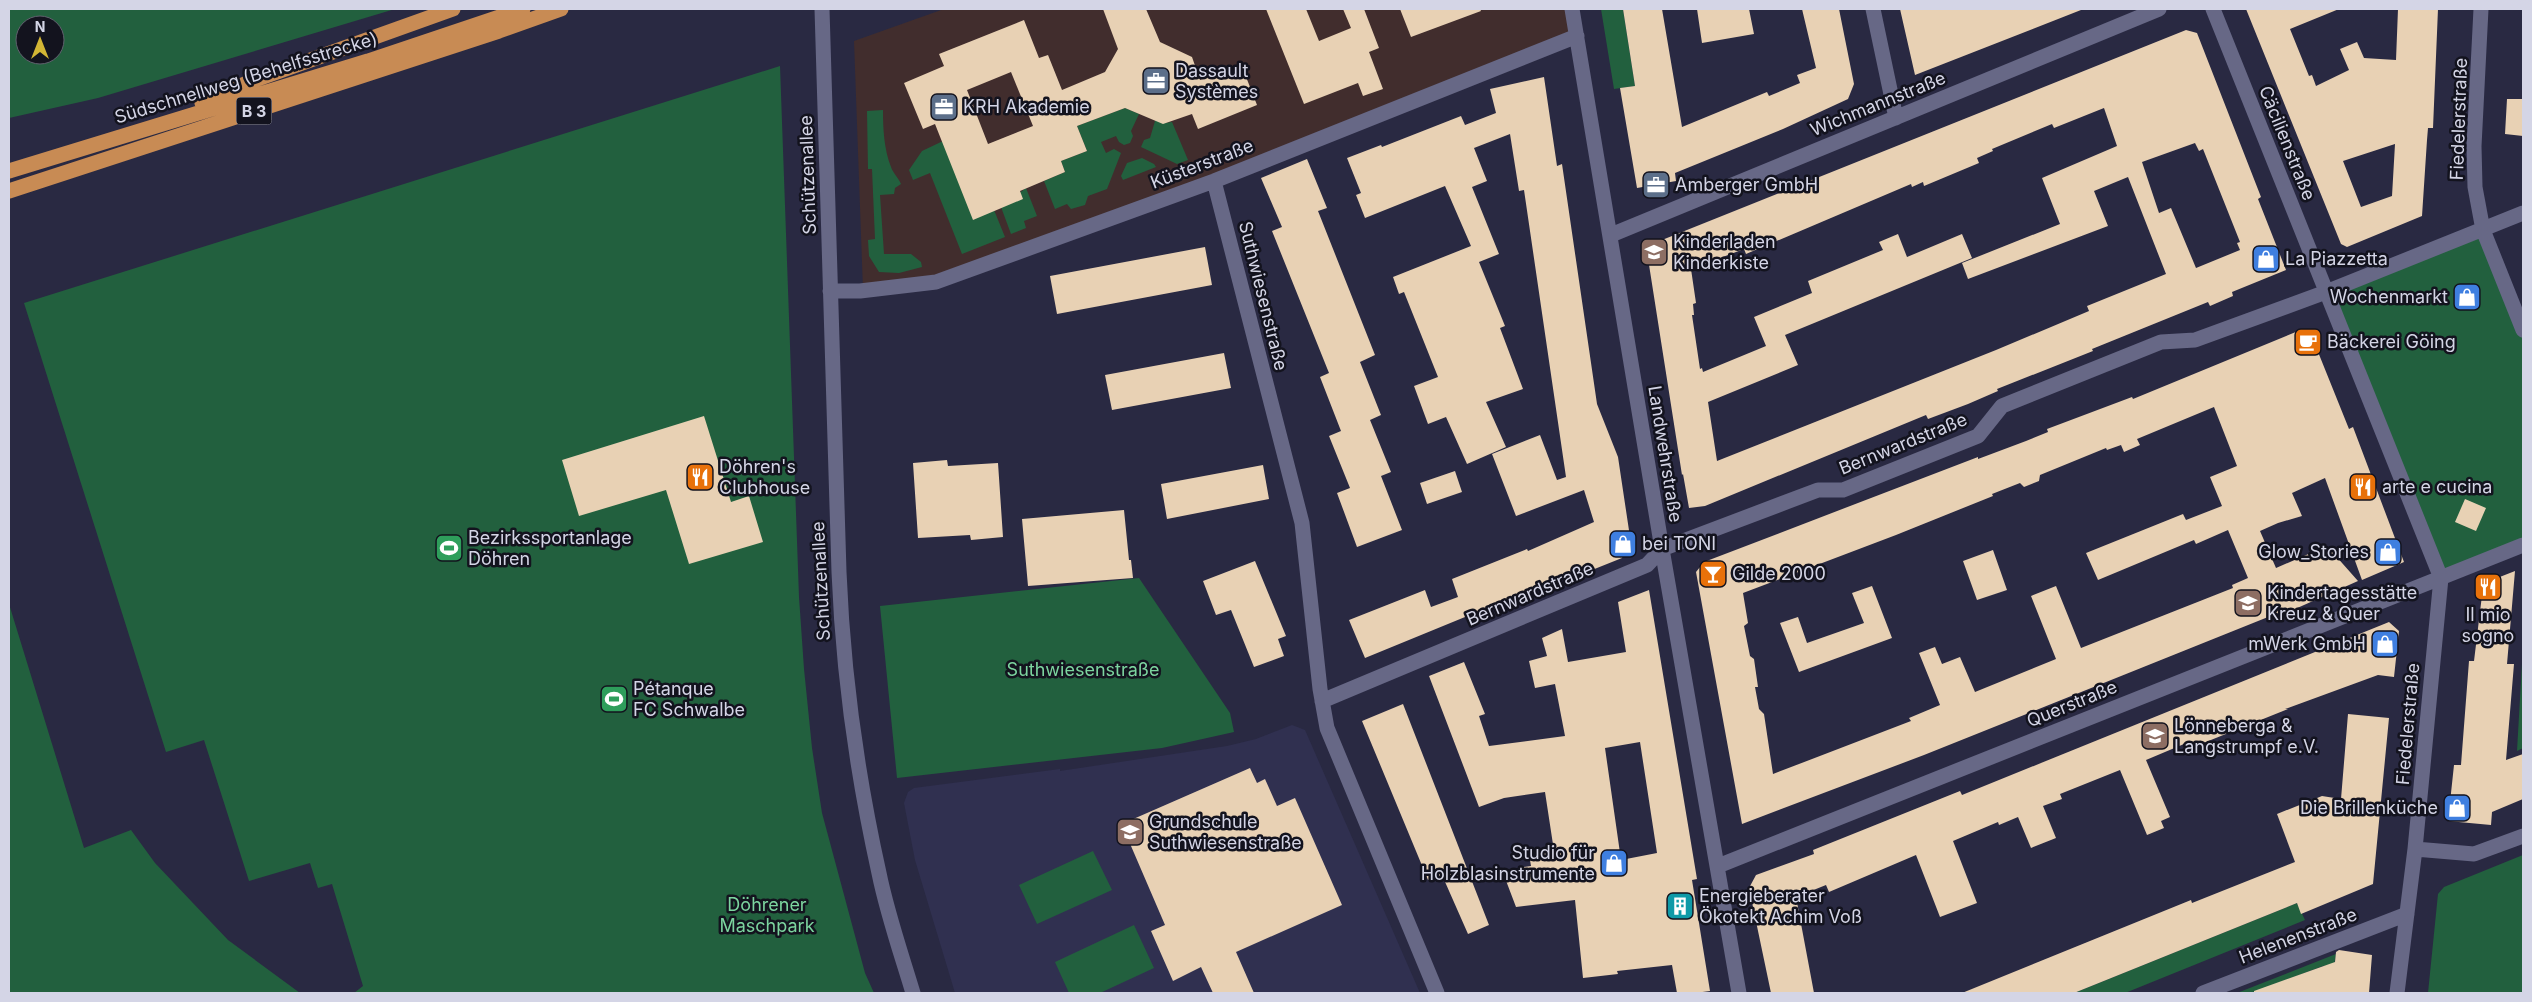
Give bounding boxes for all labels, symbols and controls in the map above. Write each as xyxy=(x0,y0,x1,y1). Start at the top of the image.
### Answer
north arrow xyxy=(15,15,65,65)
text: N xyxy=(35,18,45,35)
street label: Südschnellweg (Behelfsstrecke) xyxy=(112,27,380,128)
street label: Fiedelerstraße xyxy=(2446,57,2471,181)
place label: Dassault Systèmes xyxy=(1175,60,1258,102)
office icon: Dassault Systèmes xyxy=(1141,66,1171,96)
street label: Wichmannstraße xyxy=(1807,67,1949,140)
street label: Cäcilienstraße xyxy=(2255,83,2320,203)
office icon: KRH Akademie xyxy=(929,92,959,122)
place label: KRH Akademie xyxy=(963,96,1090,117)
road number: B 3 xyxy=(236,98,272,124)
street label: Schützenallee xyxy=(795,115,820,235)
street label: Küsterstraße xyxy=(1147,134,1256,193)
office icon: Amberger GmbH xyxy=(1641,170,1671,200)
place label: Amberger GmbH xyxy=(1675,174,1818,195)
street label: Suthwiesenstraße xyxy=(1235,219,1292,373)
place label: Kinderladen Kinderkiste xyxy=(1673,231,1776,273)
school or university icon: Kinderladen Kinderkiste xyxy=(1639,237,1669,267)
shop icon: La Piazzetta xyxy=(2251,244,2281,274)
place label: La Piazzetta xyxy=(2285,248,2388,269)
shop icon: Wochenmarkt xyxy=(2452,282,2482,312)
place label: Wochenmarkt xyxy=(2330,286,2448,307)
cafe icon: Bäckerei Göing xyxy=(2293,327,2323,357)
place label: Bäckerei Göing xyxy=(2327,331,2456,352)
street label: Landwehrstraße xyxy=(1644,384,1687,524)
street label: Bernwardstraße xyxy=(1836,408,1970,479)
place label: Döhren's Clubhouse xyxy=(719,456,810,498)
restaurant icon: Döhren's Clubhouse xyxy=(685,462,715,492)
restaurant icon: arte e cucina xyxy=(2348,472,2378,502)
place label: arte e cucina xyxy=(2382,476,2492,497)
street label: Schützenallee xyxy=(807,521,834,641)
place label: Bezirkssportanlage Döhren xyxy=(468,527,632,569)
shop icon: bei TONI xyxy=(1608,529,1638,559)
sports icon: Bezirkssportanlage Döhren xyxy=(434,533,464,563)
place label: bei TONI xyxy=(1642,533,1716,554)
shop icon: Glow_Stories xyxy=(2373,537,2403,567)
place label: Glow_Stories xyxy=(2258,541,2369,562)
street label: Bernwardstraße xyxy=(1463,557,1597,630)
bar icon: Gilde 2000 xyxy=(1698,559,1728,589)
place label: Gilde 2000 xyxy=(1732,563,1826,584)
restaurant icon: Il mio sogno xyxy=(2473,572,2503,602)
place label: Kindertagesstätte Kreuz & Quer xyxy=(2267,582,2417,624)
school or university icon: Kindertagesstätte Kreuz & Quer xyxy=(2233,588,2263,618)
place label: Il mio sogno xyxy=(2462,604,2514,646)
shop icon: mWerk GmbH xyxy=(2370,629,2400,659)
place label: mWerk GmbH xyxy=(2248,633,2366,654)
park label: Suthwiesenstraße xyxy=(1007,659,1159,680)
street label: Fiedelerstraße xyxy=(2392,662,2423,786)
street label: Querstraße xyxy=(2024,676,2120,731)
place label: Pétanque FC Schwalbe xyxy=(633,678,745,720)
sports icon: Pétanque FC Schwalbe xyxy=(599,684,629,714)
place label: Lönneberga & Langstrumpf e.V. xyxy=(2174,715,2319,757)
school or university icon: Lönneberga & Langstrumpf e.V. xyxy=(2140,721,2170,751)
shop icon: Die Brillenküche xyxy=(2442,793,2472,823)
place label: Die Brillenküche xyxy=(2300,797,2438,818)
place label: Grundschule Suthwiesenstraße xyxy=(1149,811,1302,853)
school or university icon: Grundschule Suthwiesenstraße xyxy=(1115,817,1145,847)
place label: Studio für Holzblasinstrumente xyxy=(1421,842,1595,884)
shop icon: Studio für Holzblasinstrumente xyxy=(1599,848,1629,878)
place label: Energieberater Ökotekt Achim Voß xyxy=(1699,885,1862,927)
building icon: Energieberater Ökotekt Achim Voß xyxy=(1665,891,1695,921)
park label: Döhrener Maschpark xyxy=(719,894,815,936)
street label: Helenenstraße xyxy=(2236,903,2360,968)

